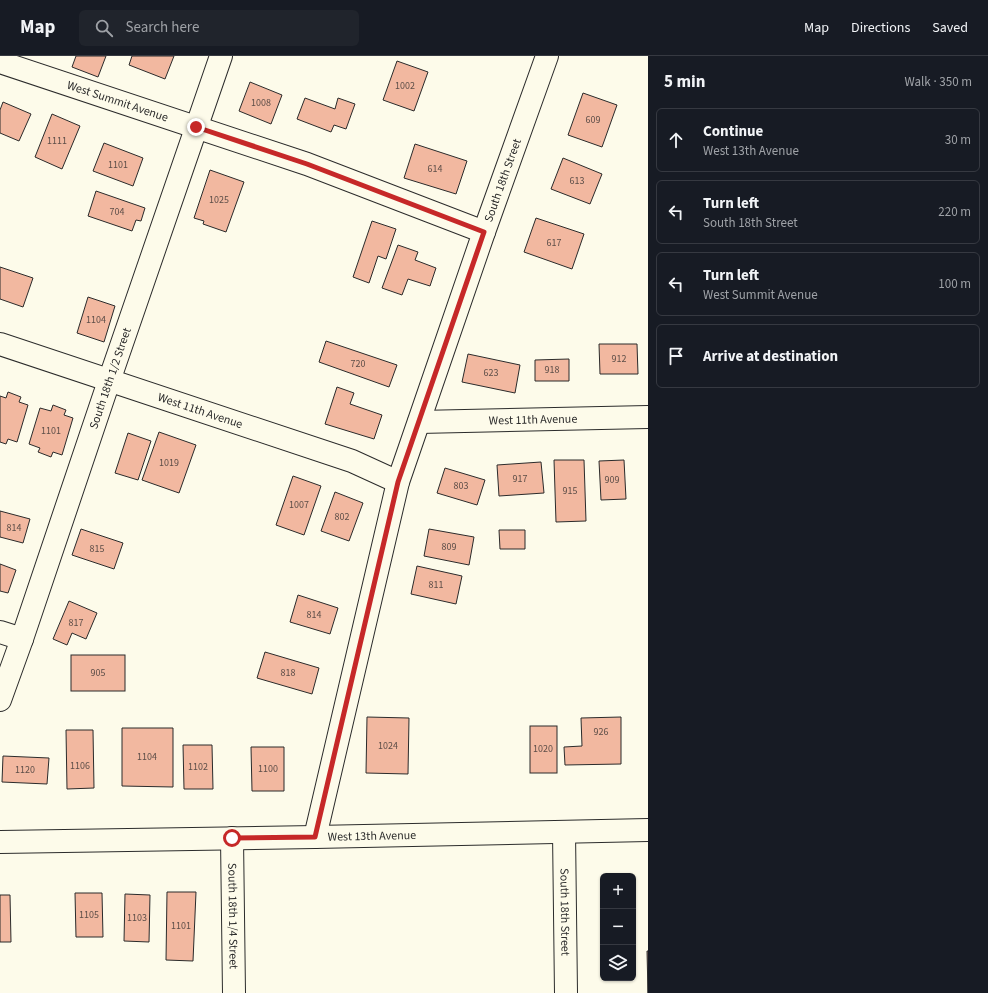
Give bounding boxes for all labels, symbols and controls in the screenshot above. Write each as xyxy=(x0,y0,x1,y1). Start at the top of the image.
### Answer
search box xyxy=(79,10,359,46)
text: Map xyxy=(20,14,55,41)
icon: search xyxy=(93,17,115,39)
text: Search here xyxy=(125,17,199,38)
text: Map xyxy=(804,18,829,38)
text: Directions xyxy=(851,18,910,38)
text: Saved xyxy=(932,18,968,38)
text: 5 min xyxy=(664,70,705,94)
text: Walk · 350 m xyxy=(904,73,972,91)
street label: West Summit Avenue xyxy=(65,76,171,126)
house number: 1002 xyxy=(395,79,415,93)
house number: 1008 xyxy=(251,96,271,110)
house number: 609 xyxy=(586,113,600,127)
route end xyxy=(187,118,205,136)
text: Continue xyxy=(703,121,763,142)
icon: ahead xyxy=(665,129,687,151)
text: 30 m xyxy=(945,131,971,149)
house number: 1111 xyxy=(47,134,67,148)
street label: South 18th Street xyxy=(480,136,525,224)
text: West 13th Avenue xyxy=(703,142,799,160)
house number: 1101 xyxy=(108,158,128,172)
house number: 614 xyxy=(428,162,442,176)
house number: 613 xyxy=(570,174,584,188)
house number: 1025 xyxy=(209,193,229,207)
text: Turn left xyxy=(703,193,759,214)
icon: left xyxy=(665,201,687,223)
text: 220 m xyxy=(938,203,971,221)
house number: 704 xyxy=(110,205,124,219)
text: South 18th Street xyxy=(703,214,798,232)
house number: 617 xyxy=(547,236,561,250)
text: Turn left xyxy=(703,265,759,286)
icon: left xyxy=(665,273,687,295)
text: 100 m xyxy=(938,275,971,293)
text: West Summit Avenue xyxy=(703,286,818,304)
house number: 1104 xyxy=(86,313,106,327)
street label: South 18th 1/2 Street xyxy=(85,325,135,431)
icon: arrive xyxy=(665,345,687,367)
text: Arrive at destination xyxy=(703,346,838,367)
house number: 912 xyxy=(612,352,626,366)
house number: 720 xyxy=(351,357,365,371)
house number: 918 xyxy=(545,363,559,377)
house number: 623 xyxy=(484,366,498,380)
street label: West 11th Avenue xyxy=(156,389,245,433)
street label: West 11th Avenue xyxy=(488,410,577,429)
house number: 1101 xyxy=(41,424,61,438)
house number: 1019 xyxy=(159,456,179,470)
house number: 917 xyxy=(513,472,527,486)
house number: 909 xyxy=(605,473,619,487)
house number: 803 xyxy=(454,479,468,493)
house number: 915 xyxy=(563,484,577,498)
house number: 1007 xyxy=(289,498,309,512)
house number: 802 xyxy=(335,510,349,524)
house number: 814 xyxy=(7,521,21,535)
house number: 809 xyxy=(442,540,456,554)
house number: 815 xyxy=(90,542,104,556)
house number: 811 xyxy=(429,578,443,592)
house number: 814 xyxy=(307,608,321,622)
house number: 817 xyxy=(69,616,83,630)
house number: 905 xyxy=(91,666,105,680)
house number: 818 xyxy=(281,666,295,680)
house number: 926 xyxy=(594,725,608,739)
house number: 1024 xyxy=(378,739,398,753)
house number: 1020 xyxy=(533,742,553,756)
house number: 1104 xyxy=(137,750,157,764)
house number: 1106 xyxy=(70,759,90,773)
house number: 1102 xyxy=(188,760,208,774)
house number: 1100 xyxy=(258,762,278,776)
house number: 1120 xyxy=(15,763,35,777)
street label: West 13th Avenue xyxy=(327,826,416,845)
route start xyxy=(223,829,241,847)
street label: South 18th 1/4 Street xyxy=(224,863,242,969)
street label: South 18th Street xyxy=(556,868,574,956)
map controls xyxy=(600,873,636,981)
button: + xyxy=(600,873,636,909)
house number: 1105 xyxy=(79,908,99,922)
button: − xyxy=(600,909,636,945)
house number: 1103 xyxy=(127,911,147,925)
house number: 1101 xyxy=(171,919,191,933)
button: layers xyxy=(600,945,636,981)

